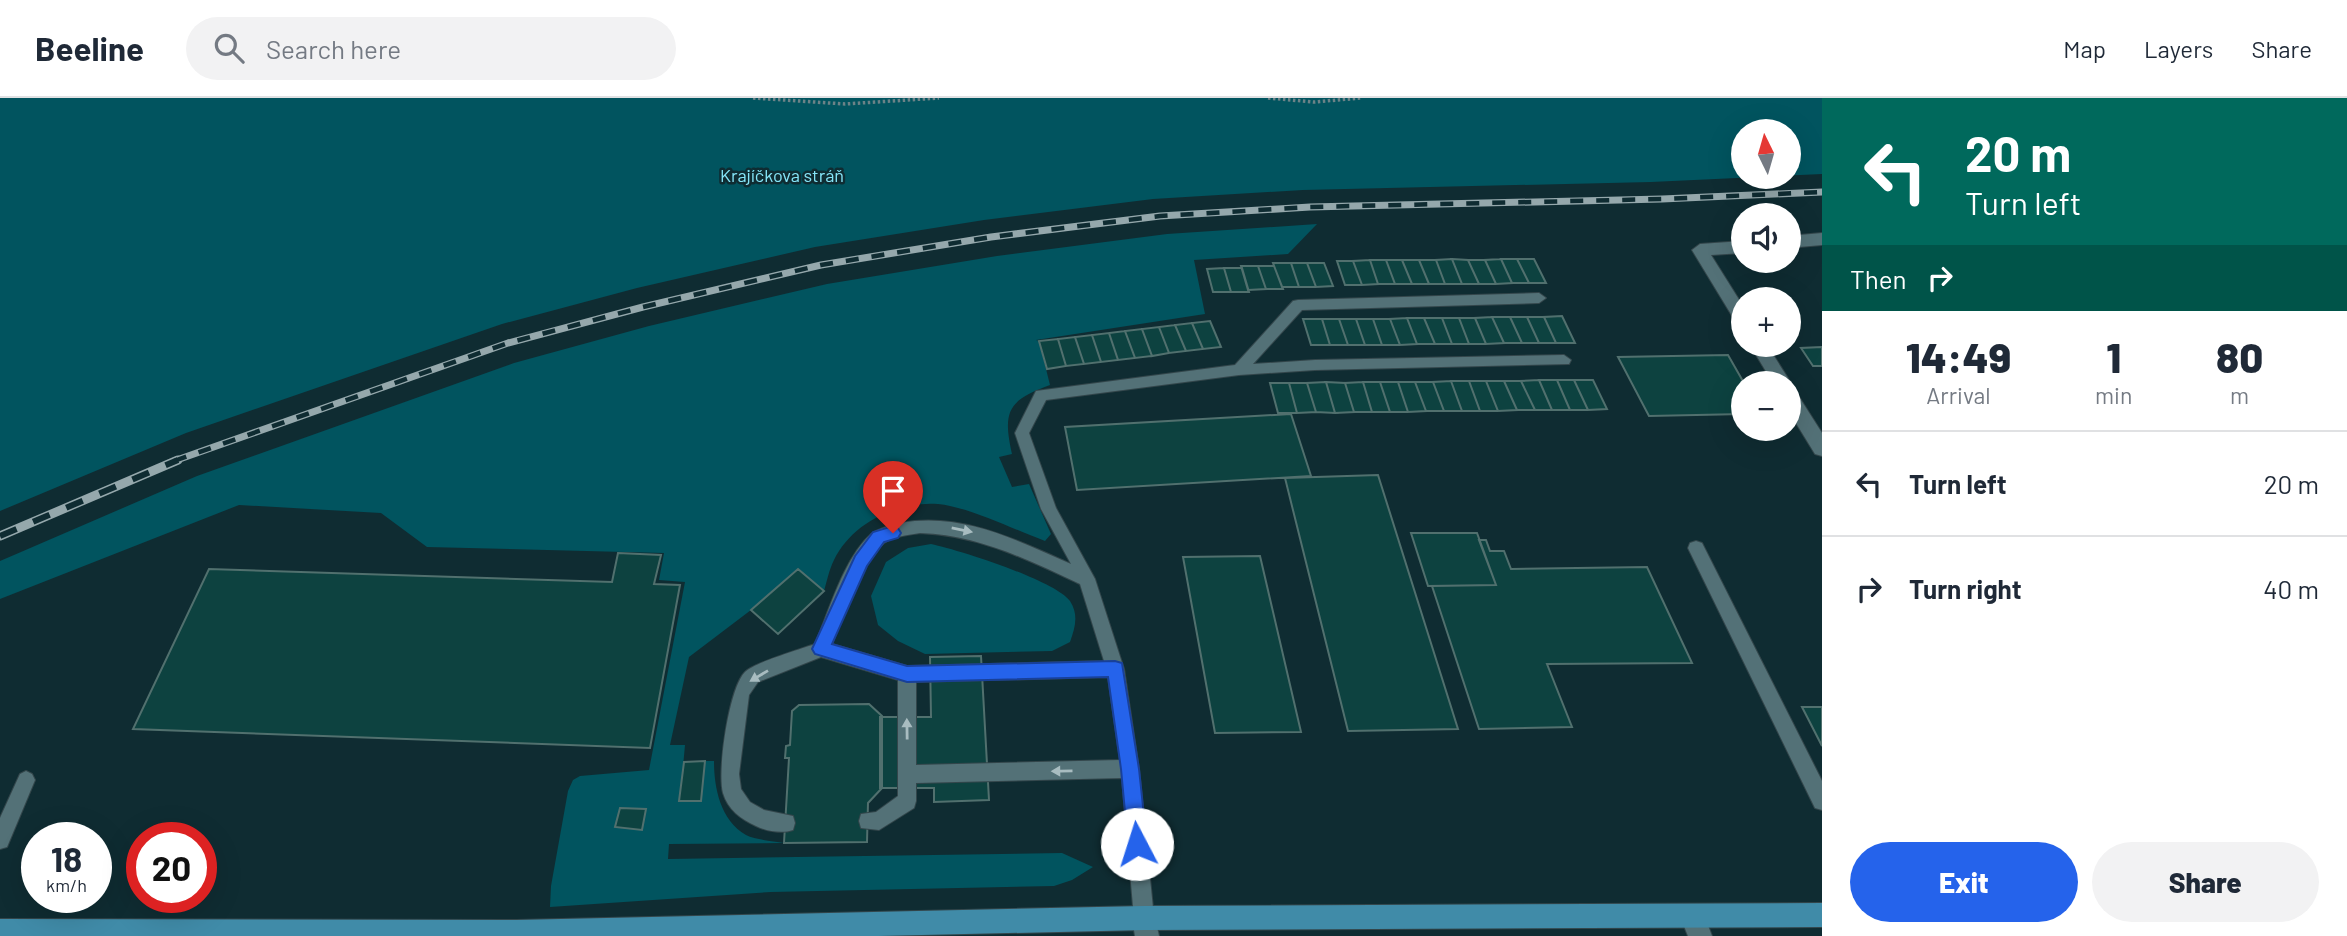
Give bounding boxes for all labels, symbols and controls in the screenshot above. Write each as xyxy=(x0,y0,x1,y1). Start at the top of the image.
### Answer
search box xyxy=(186,17,676,80)
text: Beeline xyxy=(35,28,144,68)
icon: search xyxy=(210,29,248,67)
text: Search here xyxy=(266,33,401,64)
text: Map xyxy=(2063,34,2106,63)
text: Layers xyxy=(2144,34,2213,63)
text: Share xyxy=(2251,34,2312,63)
north arrow xyxy=(1731,119,1801,189)
map controls xyxy=(1731,119,1801,441)
text: 20 m xyxy=(1965,123,2071,182)
icon: left xyxy=(1850,126,1941,217)
park label: Krajíčkova stráň xyxy=(720,164,844,186)
text: Turn left xyxy=(1965,183,2082,221)
button: sound xyxy=(1731,203,1801,273)
icon: right xyxy=(1921,259,1959,297)
text: Then xyxy=(1850,263,1907,294)
button: + xyxy=(1731,287,1801,357)
text: 14:49 xyxy=(1906,331,2011,381)
text: 1 xyxy=(2106,331,2121,381)
text: 80 xyxy=(2216,331,2263,381)
button: − xyxy=(1731,371,1801,441)
text: Arrival xyxy=(1926,381,1991,409)
text: min xyxy=(2095,381,2132,409)
text: m xyxy=(2230,381,2249,409)
pin xyxy=(863,461,923,533)
icon: left xyxy=(1850,465,1888,503)
text: Turn left xyxy=(1909,468,2007,499)
text: 20 m xyxy=(2264,468,2319,499)
icon: arrive xyxy=(874,472,912,510)
one-way arrow xyxy=(951,525,973,536)
icon: right xyxy=(1850,570,1888,608)
text: Turn right xyxy=(1909,573,2022,604)
text: 40 m xyxy=(2263,573,2319,604)
one-way arrow xyxy=(749,669,769,682)
one-way arrow xyxy=(901,718,913,740)
one-way arrow xyxy=(1051,765,1073,776)
position arrow xyxy=(1100,807,1174,881)
speed limit sign: 20 xyxy=(126,822,217,913)
text: 18 xyxy=(51,837,82,879)
button: Exit xyxy=(1850,842,2078,922)
button: Share xyxy=(2092,842,2319,922)
text: km/h xyxy=(46,874,87,896)

